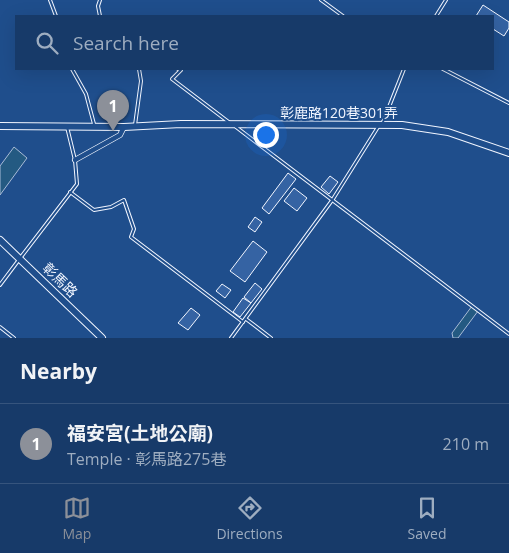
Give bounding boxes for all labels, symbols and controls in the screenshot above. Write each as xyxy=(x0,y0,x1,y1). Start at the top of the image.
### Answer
search box xyxy=(15,15,494,70)
icon: search xyxy=(33,29,61,57)
text: Search here xyxy=(73,30,179,56)
pin: 1 xyxy=(97,90,129,131)
street label: 彰鹿路120巷301弄 xyxy=(280,103,398,122)
your location xyxy=(253,122,279,148)
street label: 彰馬路 xyxy=(39,258,82,301)
text: Nearby xyxy=(20,357,97,385)
text: 福安宮(土地公廟) xyxy=(67,420,213,446)
text: 1 xyxy=(31,433,41,455)
text: 210 m xyxy=(443,433,489,455)
text: Temple · 彰馬路275巷 xyxy=(67,448,226,470)
tab: Map xyxy=(62,494,91,543)
tab: Directions xyxy=(216,494,283,543)
tab: Saved xyxy=(408,494,446,543)

